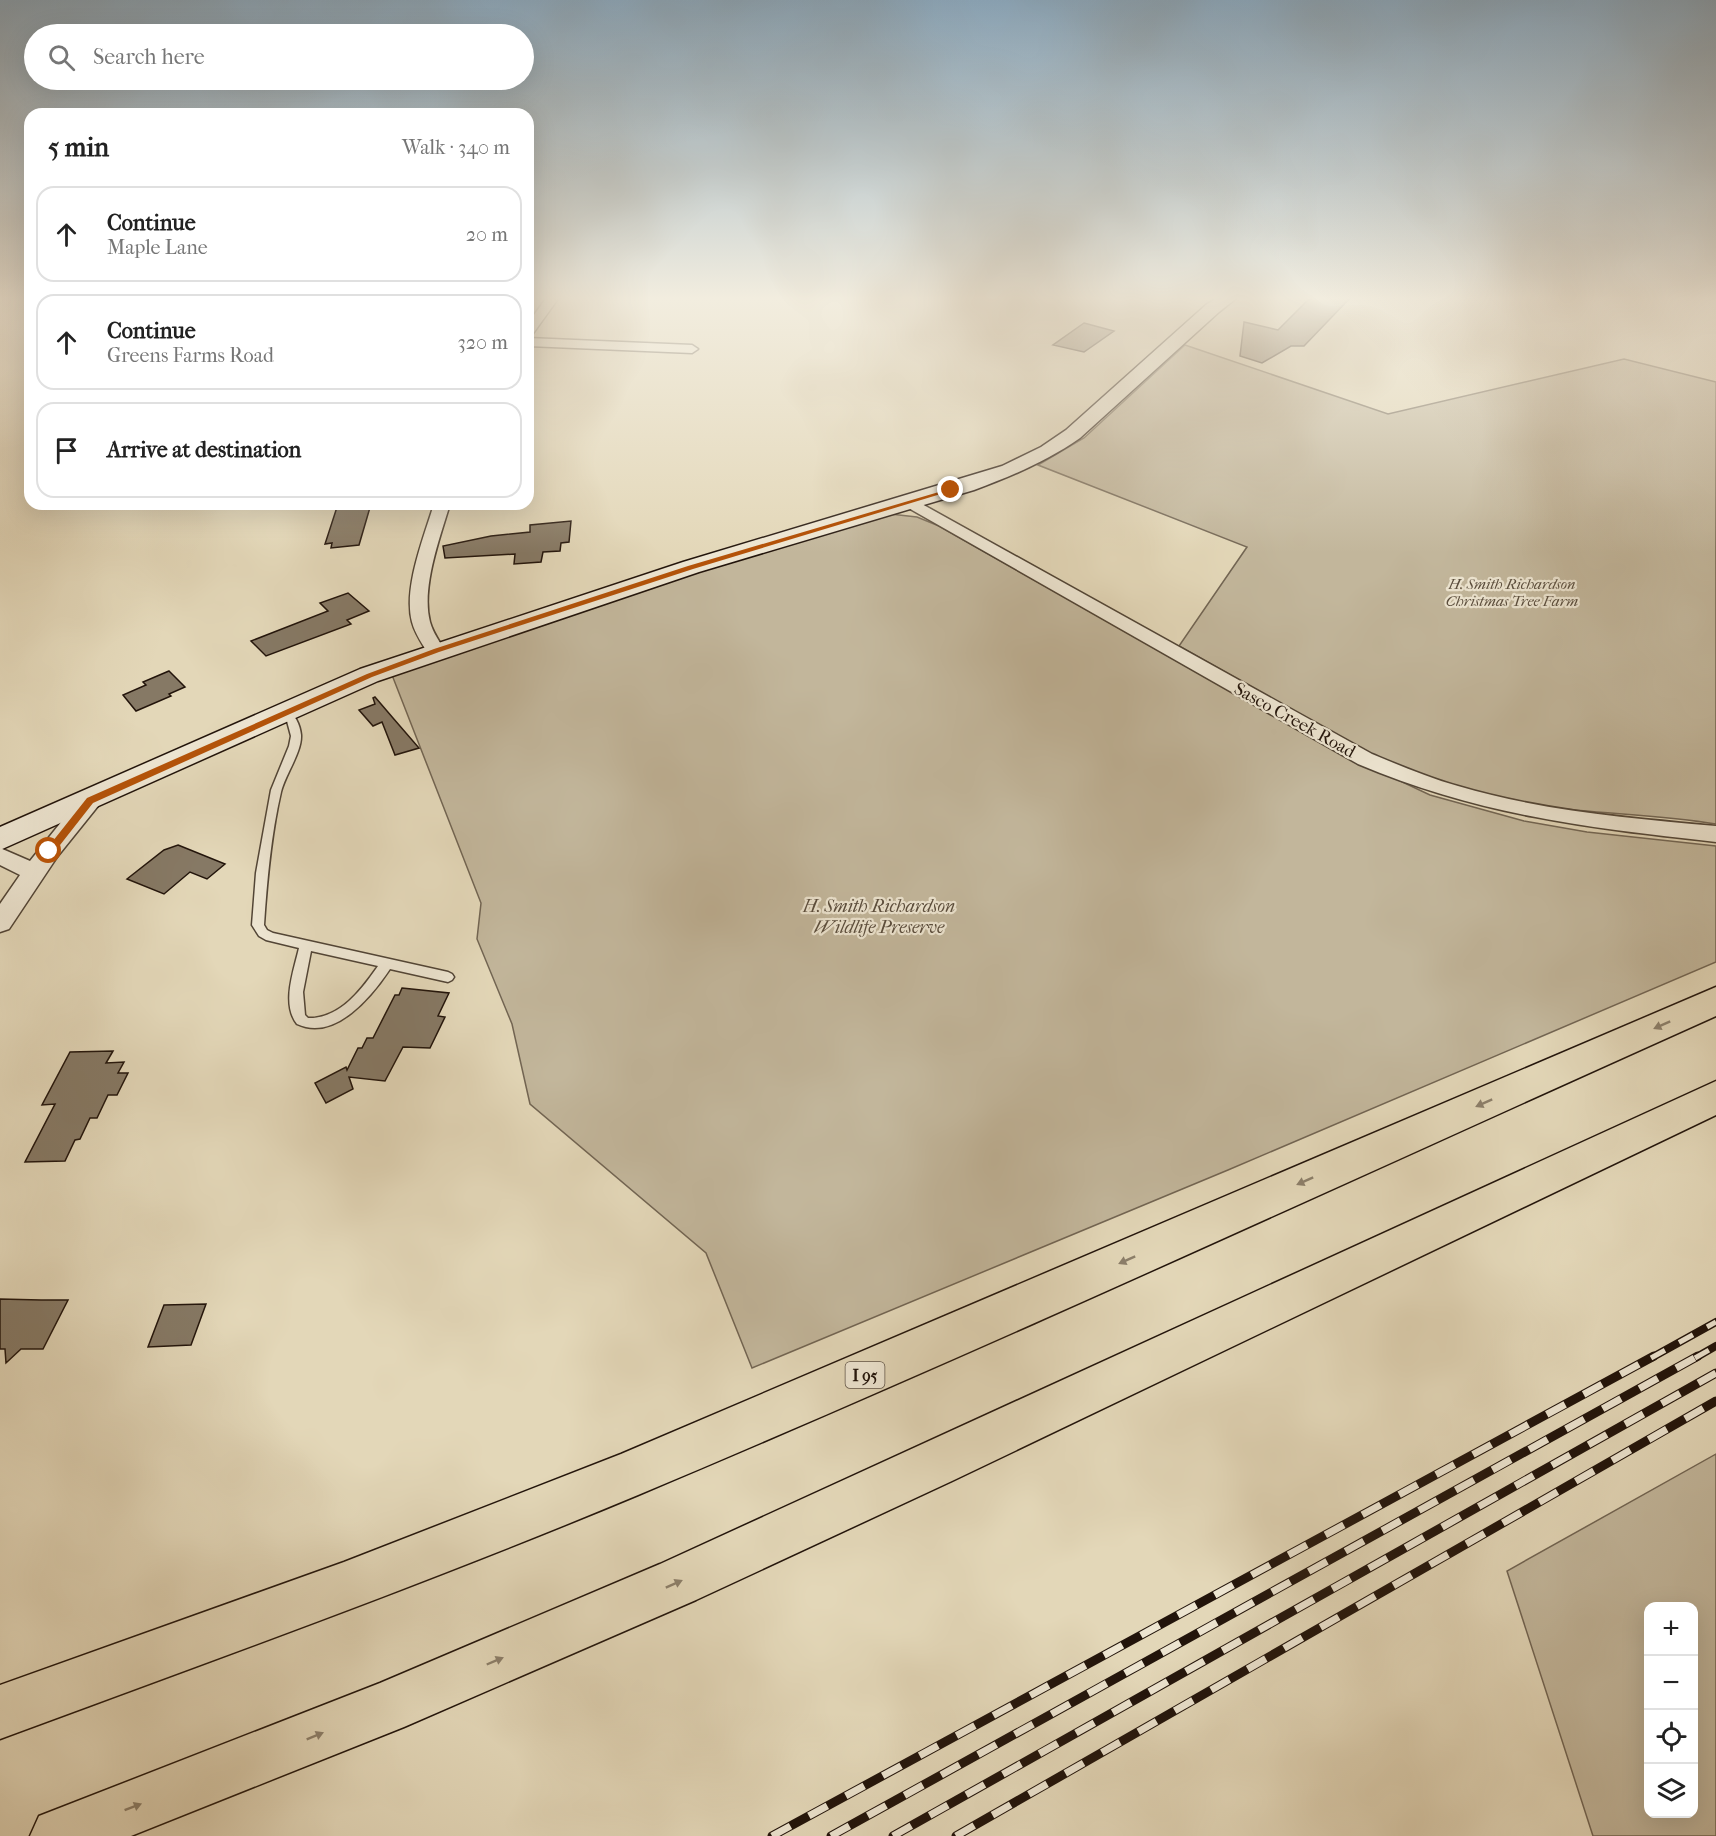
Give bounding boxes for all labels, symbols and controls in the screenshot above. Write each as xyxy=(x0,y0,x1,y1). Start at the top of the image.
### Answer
search box xyxy=(24,24,534,90)
icon: search xyxy=(45,41,78,74)
text: Search here xyxy=(93,44,205,70)
text: 5 min xyxy=(48,132,109,163)
text: Walk · 340 m xyxy=(402,136,510,159)
text: Continue xyxy=(107,210,196,236)
icon: ahead xyxy=(50,218,83,251)
text: 20 m xyxy=(466,223,508,246)
text: Maple Lane xyxy=(107,236,208,259)
text: Continue xyxy=(107,318,196,344)
icon: ahead xyxy=(50,326,83,359)
text: 320 m xyxy=(458,331,508,354)
text: Greens Farms Road xyxy=(107,344,274,367)
icon: arrive xyxy=(50,434,83,467)
text: Arrive at destination xyxy=(107,437,301,463)
route end xyxy=(937,476,963,502)
park label: H. Smith Richardson Christmas Tree Farm xyxy=(1446,575,1578,610)
street label: Sasco Creek Road xyxy=(1230,678,1359,763)
route start xyxy=(35,837,61,863)
park label: H. Smith Richardson Wildlife Preserve xyxy=(802,896,955,938)
one-way arrow xyxy=(1654,1020,1671,1029)
one-way arrow xyxy=(1475,1099,1493,1108)
one-way arrow xyxy=(1297,1177,1314,1186)
one-way arrow xyxy=(1117,1255,1135,1265)
road number: I 95 xyxy=(846,1362,884,1388)
one-way arrow xyxy=(665,1579,683,1589)
map controls xyxy=(1644,1602,1698,1818)
button: + xyxy=(1644,1602,1698,1656)
one-way arrow xyxy=(486,1656,504,1666)
button: − xyxy=(1644,1656,1698,1710)
button: locate xyxy=(1644,1710,1698,1764)
one-way arrow xyxy=(306,1731,324,1741)
button: layers xyxy=(1644,1764,1698,1818)
one-way arrow xyxy=(124,1802,142,1812)

